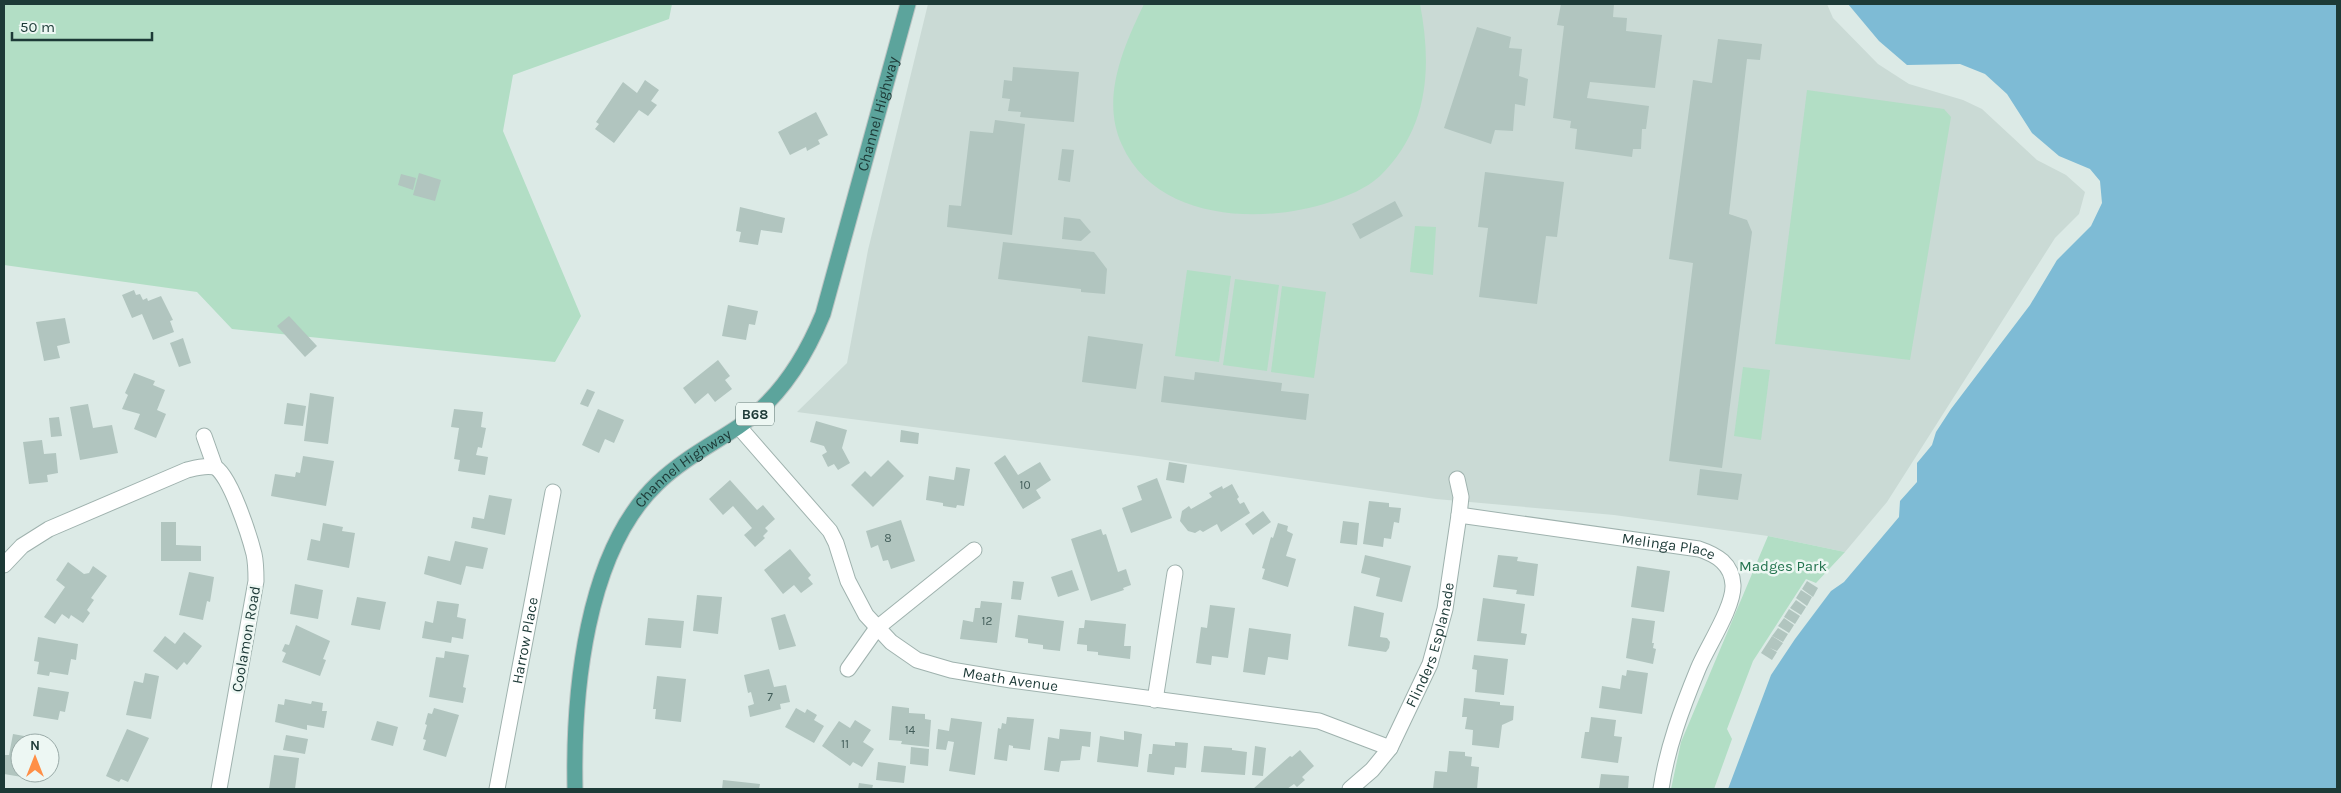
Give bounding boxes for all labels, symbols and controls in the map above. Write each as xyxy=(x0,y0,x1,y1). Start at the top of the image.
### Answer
scale bar xyxy=(12,10,152,42)
text: 50 m xyxy=(20,18,55,36)
street label: Channel Highway xyxy=(854,55,902,173)
road number: B68 xyxy=(736,402,774,426)
street label: Channel Highway xyxy=(631,425,735,511)
house number: 10 xyxy=(1019,478,1031,492)
street label: Melinga Place xyxy=(1621,529,1719,564)
house number: 8 xyxy=(884,531,892,545)
park label: Madges Park xyxy=(1739,557,1827,575)
street label: Flinders Esplanade xyxy=(1402,581,1458,710)
street label: Coolamon Road xyxy=(228,585,264,693)
street label: Harrow Place xyxy=(508,596,542,686)
house number: 12 xyxy=(982,614,993,628)
street label: Meath Avenue xyxy=(961,663,1059,695)
house number: 7 xyxy=(767,690,773,704)
house number: 14 xyxy=(905,723,916,737)
north arrow xyxy=(10,733,60,783)
text: N xyxy=(30,737,40,754)
house number: 11 xyxy=(841,737,849,751)

